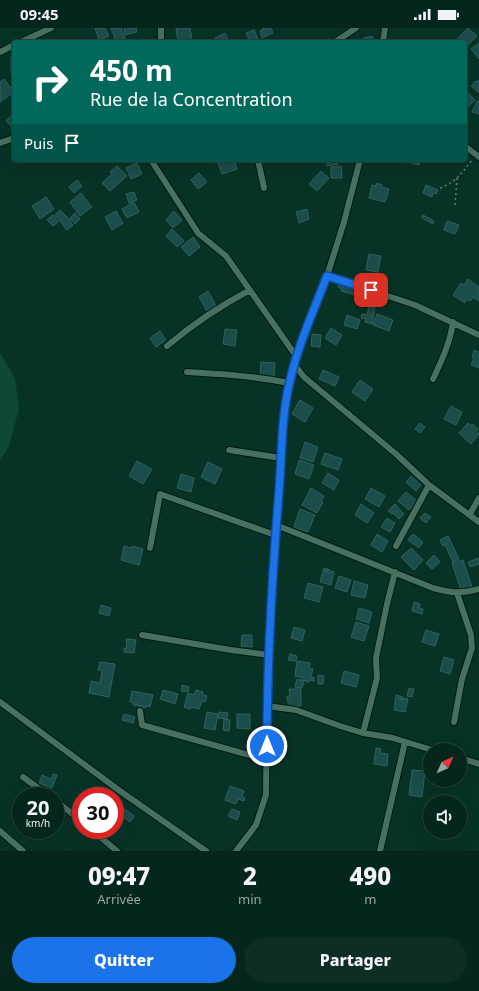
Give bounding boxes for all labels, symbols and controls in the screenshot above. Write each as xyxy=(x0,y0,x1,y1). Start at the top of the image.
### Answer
text: 09:45 xyxy=(20,4,59,24)
text: 450 m xyxy=(90,51,173,89)
icon: right xyxy=(24,56,76,108)
text: Rue de la Concentration xyxy=(90,87,293,111)
icon: arrive xyxy=(61,132,83,154)
text: Puis xyxy=(24,133,53,153)
pin xyxy=(354,273,388,307)
icon: arrive xyxy=(360,279,382,301)
position arrow xyxy=(246,725,288,767)
north arrow xyxy=(423,743,467,787)
map controls xyxy=(423,743,467,839)
speed limit sign: 30 xyxy=(72,787,124,839)
text: 20 xyxy=(27,794,49,821)
button: sound xyxy=(423,795,467,839)
text: km/h xyxy=(26,816,50,830)
text: 09:47 xyxy=(88,859,150,892)
text: 2 xyxy=(243,859,257,892)
text: 490 xyxy=(350,859,391,892)
text: Arrivée xyxy=(97,890,141,908)
text: min xyxy=(238,890,262,908)
text: m xyxy=(364,890,376,908)
button: Quitter xyxy=(12,937,236,983)
button: Partager xyxy=(244,937,467,983)

